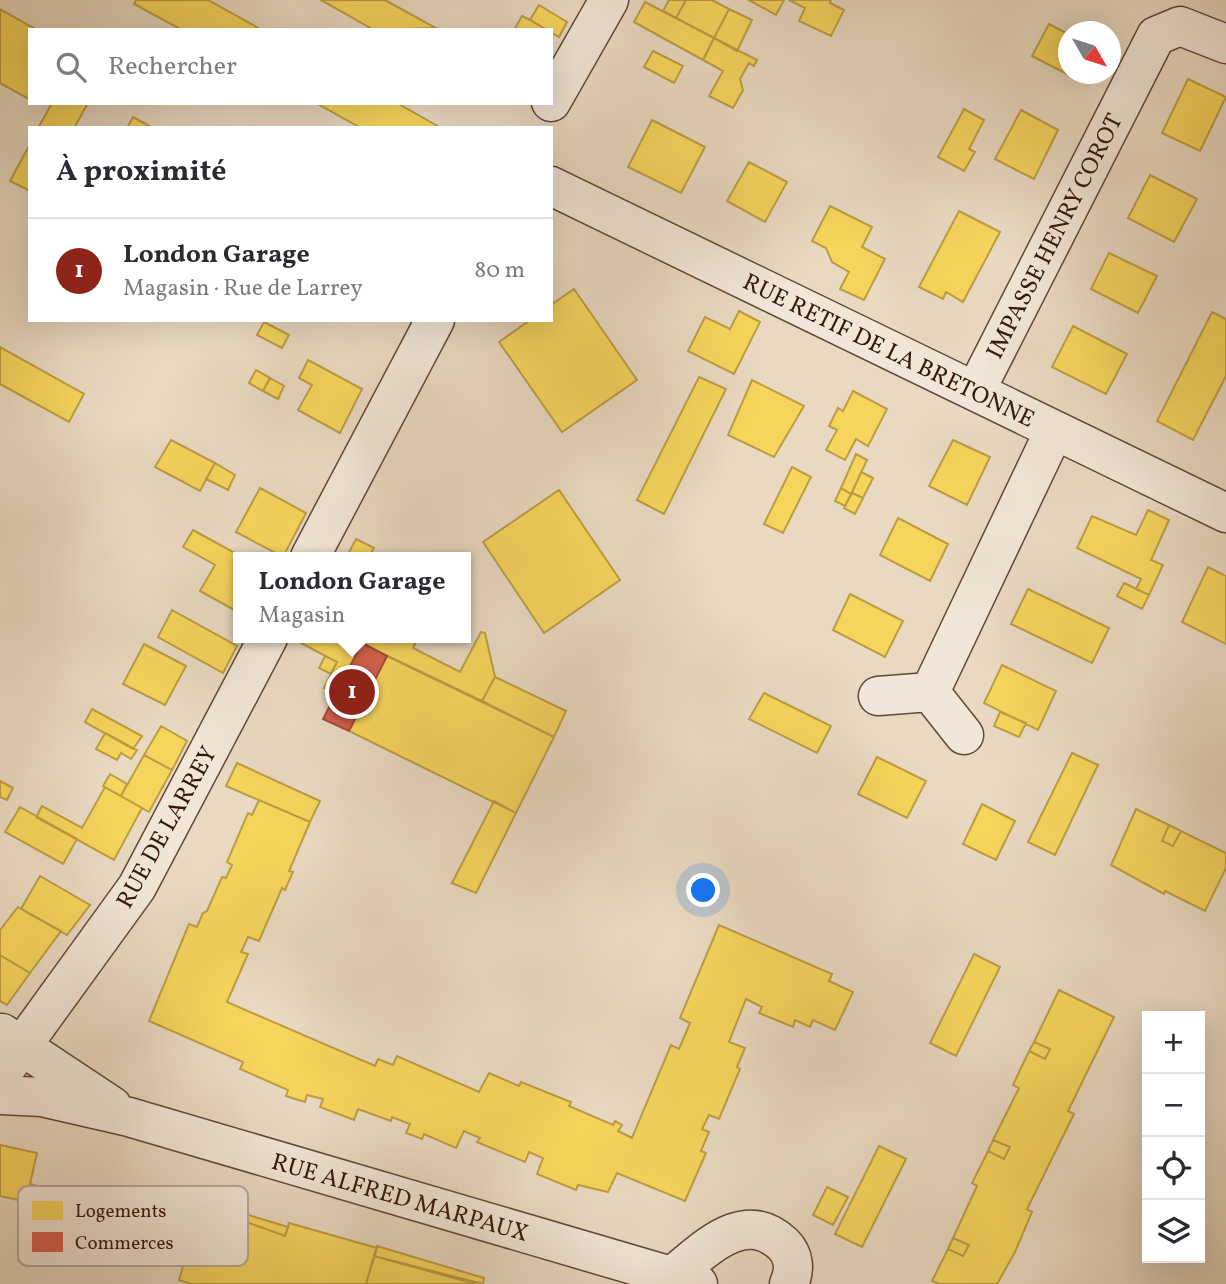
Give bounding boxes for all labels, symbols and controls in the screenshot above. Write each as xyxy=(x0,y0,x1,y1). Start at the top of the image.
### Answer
north arrow xyxy=(1058,21,1121,84)
search box xyxy=(28,28,553,105)
icon: search xyxy=(52,48,90,86)
text: Rechercher xyxy=(108,49,237,85)
street label: IMPASSE HENRY COROT xyxy=(979,108,1133,366)
text: À proximité xyxy=(56,151,227,193)
text: London Garage xyxy=(123,237,310,273)
text: 1 xyxy=(74,255,84,287)
text: 80 m xyxy=(475,255,525,287)
street label: RUE RETIF DE LA BRETONNE xyxy=(736,266,1040,437)
text: Magasin · Rue de Larrey xyxy=(123,273,363,305)
popup xyxy=(233,552,471,643)
text: London Garage xyxy=(259,564,445,600)
text: Magasin xyxy=(259,600,345,632)
pin: 1 xyxy=(329,666,375,718)
street label: RUE DE LARREY xyxy=(109,741,226,915)
your location xyxy=(686,873,720,907)
map controls xyxy=(1142,1011,1205,1263)
button: + xyxy=(1142,1011,1205,1074)
button: − xyxy=(1142,1074,1205,1137)
button: locate xyxy=(1142,1137,1205,1200)
street label: RUE ALFRED MARPAUX xyxy=(267,1146,532,1252)
legend xyxy=(18,1186,248,1266)
text: Logements xyxy=(75,1199,166,1225)
button: layers xyxy=(1142,1200,1205,1263)
text: Commerces xyxy=(75,1231,174,1257)

